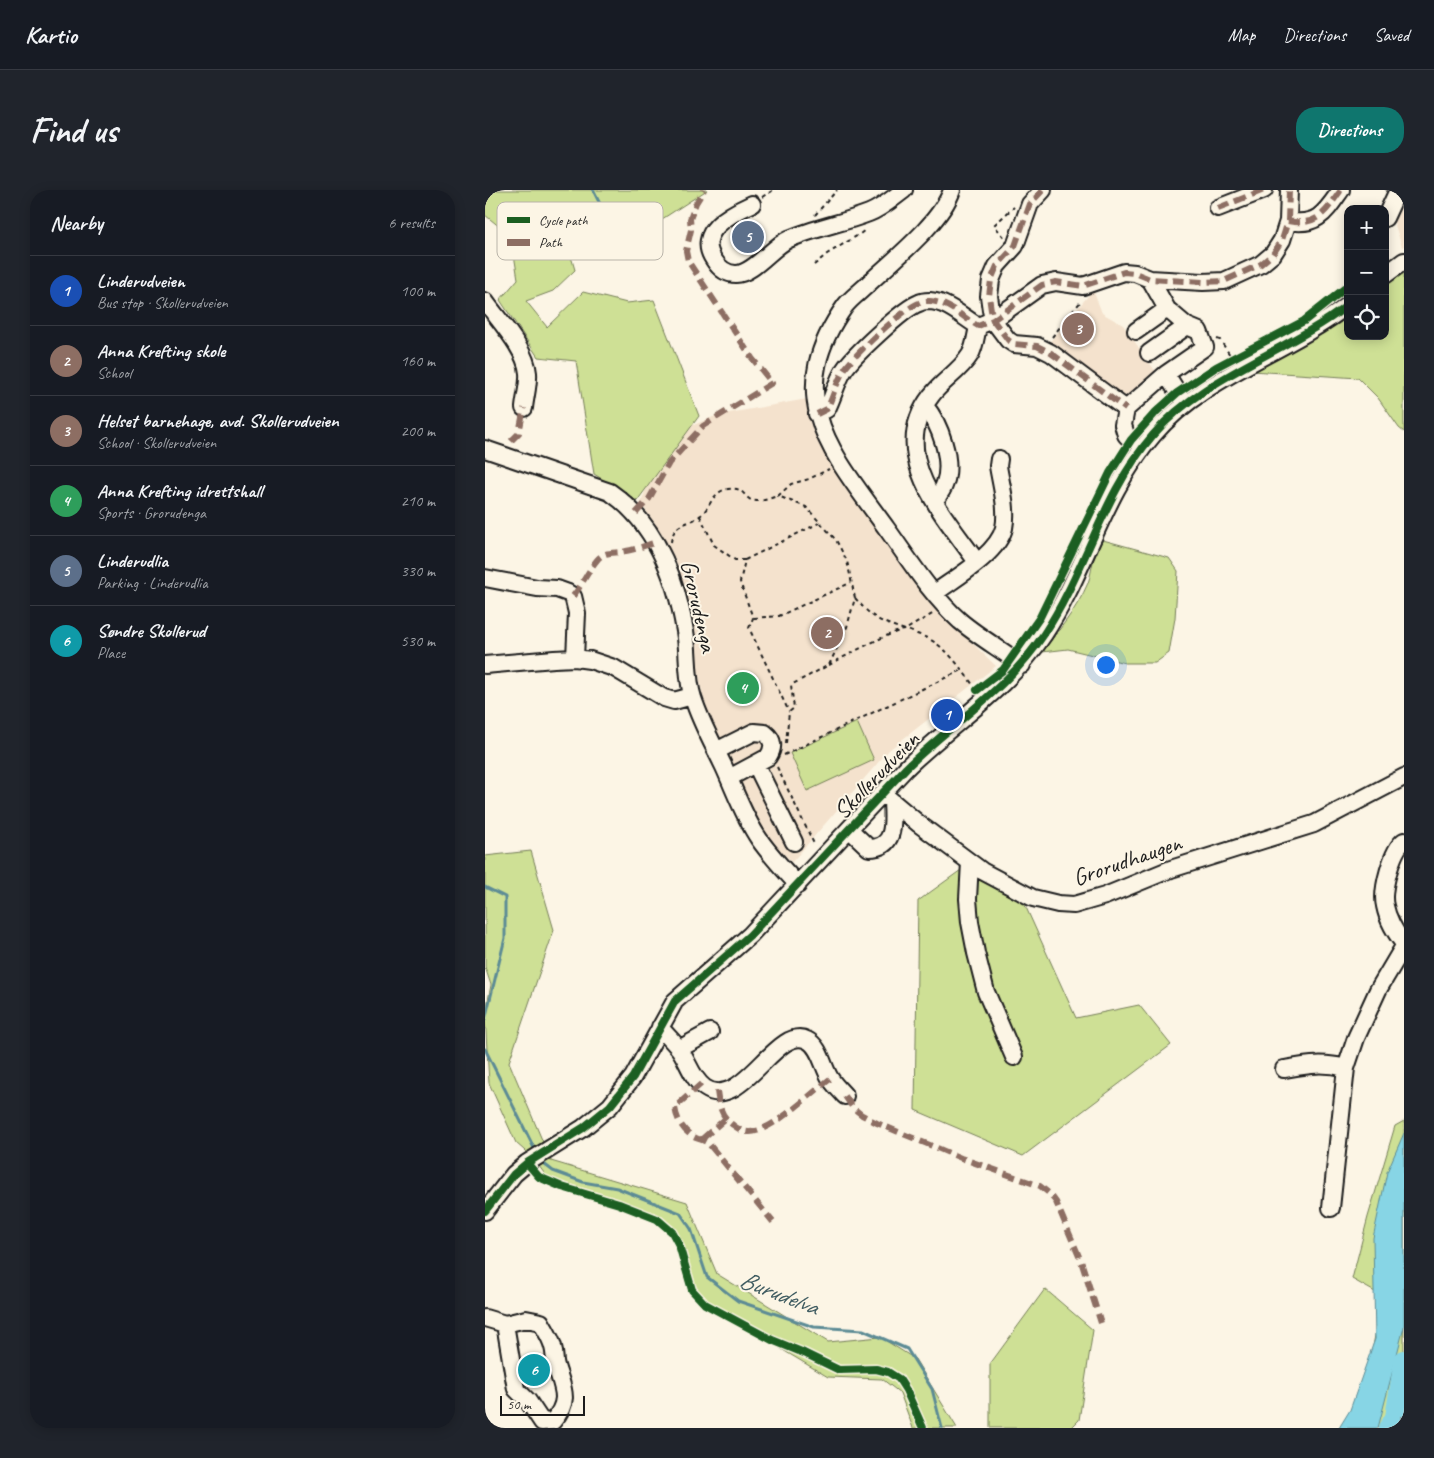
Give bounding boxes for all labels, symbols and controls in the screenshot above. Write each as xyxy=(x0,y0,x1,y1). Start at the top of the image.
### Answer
text: Kartio xyxy=(25,20,77,50)
text: Map xyxy=(1228,24,1255,46)
text: Directions xyxy=(1283,24,1346,46)
text: Saved xyxy=(1374,24,1409,46)
button: Directions xyxy=(1296,107,1404,153)
text: Find us xyxy=(30,108,117,153)
legend xyxy=(497,202,663,260)
map controls xyxy=(1344,205,1389,340)
button: + xyxy=(1344,205,1389,250)
text: Nearby xyxy=(50,210,103,236)
text: Cycle path xyxy=(539,212,588,229)
text: 6 results xyxy=(388,213,435,233)
pin: 5 xyxy=(732,218,764,256)
text: Path xyxy=(539,234,563,251)
button: − xyxy=(1344,250,1389,295)
text: Linderudveien xyxy=(97,269,185,293)
text: 1 xyxy=(62,281,70,301)
text: 100 m xyxy=(401,281,435,301)
text: Bus stop · Skollerudveien xyxy=(97,293,228,313)
button: locate xyxy=(1344,295,1389,340)
pin: 3 xyxy=(1062,310,1094,348)
text: Anna Krefting skole xyxy=(97,339,225,363)
text: 2 xyxy=(62,351,70,371)
text: 160 m xyxy=(401,351,435,371)
text: School xyxy=(97,363,131,383)
text: Helset barnehage, avd. Skollerudveien xyxy=(97,409,339,433)
text: 3 xyxy=(62,421,70,441)
text: 200 m xyxy=(401,421,435,441)
text: School · Skollerudveien xyxy=(97,433,216,453)
text: Anna Krefting idrettshall xyxy=(97,479,262,503)
text: 4 xyxy=(62,491,70,511)
text: 210 m xyxy=(401,491,435,511)
text: Sports · Grorudenga xyxy=(97,503,206,523)
text: Linderudlia xyxy=(97,549,168,573)
street label: Grorudenga xyxy=(674,557,724,656)
text: 5 xyxy=(63,561,69,581)
text: 330 m xyxy=(401,561,435,581)
text: Parking · Linderudlia xyxy=(97,573,208,593)
pin: 2 xyxy=(811,614,843,652)
text: Søndre Skollerud xyxy=(97,619,205,643)
text: 6 xyxy=(62,631,70,651)
text: 530 m xyxy=(401,631,435,651)
text: Place xyxy=(97,643,125,663)
your location xyxy=(1093,652,1119,678)
pin: 4 xyxy=(727,669,759,707)
pin: 1 xyxy=(931,696,963,734)
street label: Skollerudveien xyxy=(827,724,926,825)
street label: Grorudhaugen xyxy=(1069,827,1186,893)
water label: Burudelva xyxy=(735,1263,825,1323)
pin: 6 xyxy=(518,1351,550,1389)
scale bar xyxy=(500,1393,585,1416)
text: 50 m xyxy=(507,1396,531,1413)

